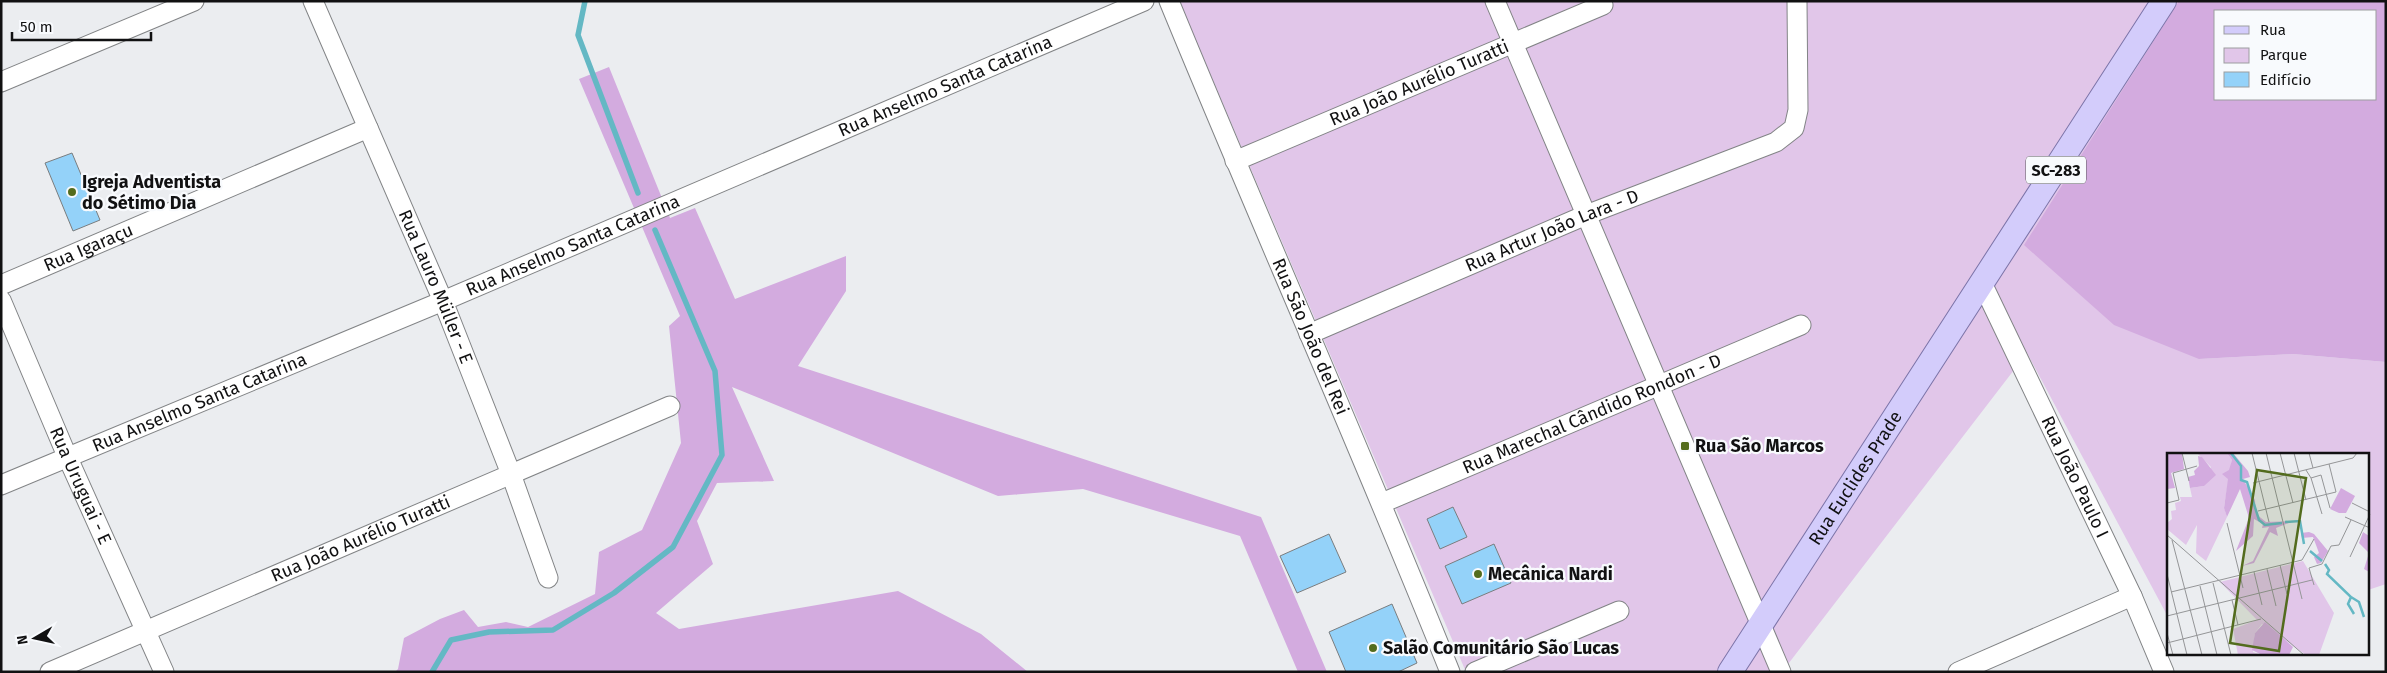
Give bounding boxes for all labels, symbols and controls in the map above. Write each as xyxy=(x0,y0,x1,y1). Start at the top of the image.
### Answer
scale bar xyxy=(12,10,151,42)
legend xyxy=(2214,10,2377,100)
text: 50 m xyxy=(20,18,53,36)
text: Rua xyxy=(2260,21,2286,39)
street label: Rua Anselmo Santa Catarina xyxy=(835,31,1055,142)
street label: Rua João Aurélio Turatti xyxy=(1326,35,1512,131)
text: Parque xyxy=(2260,46,2307,64)
text: Edifício xyxy=(2260,71,2311,89)
road number: SC-283 xyxy=(2026,156,2086,184)
place label: Igreja Adventista do Sétimo Dia xyxy=(82,171,221,214)
street label: Rua Artur João Lara - D xyxy=(1462,185,1642,277)
marker: Igreja Adventista do Sétimo Dia xyxy=(66,186,78,198)
street label: Rua Anselmo Santa Catarina xyxy=(463,190,683,301)
street label: Rua Lauro Müller - E xyxy=(394,206,478,367)
street label: Rua Igaraçu xyxy=(40,219,136,276)
street label: Rua São João del Rei xyxy=(1267,255,1353,418)
street label: Rua Anselmo Santa Catarina xyxy=(89,348,310,457)
street label: Rua Marechal Cândido Rondon - D xyxy=(1459,349,1725,479)
street label: Rua Euclides Prade xyxy=(1804,407,1907,549)
street label: Rua João Paulo I xyxy=(2036,412,2113,541)
street label: Rua Uruguai - E xyxy=(45,424,116,548)
place label: Rua São Marcos xyxy=(1695,435,1824,457)
marker: Rua São Marcos xyxy=(1679,440,1691,452)
inset map xyxy=(2167,453,2370,656)
street label: Rua João Aurélio Turatti xyxy=(268,491,454,587)
place label: Mecânica Nardi xyxy=(1488,563,1613,585)
marker: Mecânica Nardi xyxy=(1472,568,1484,580)
north arrow xyxy=(10,613,60,663)
text: N xyxy=(14,634,32,646)
place label: Salão Comunitário São Lucas xyxy=(1383,637,1619,659)
marker: Salão Comunitário São Lucas xyxy=(1367,642,1379,654)

